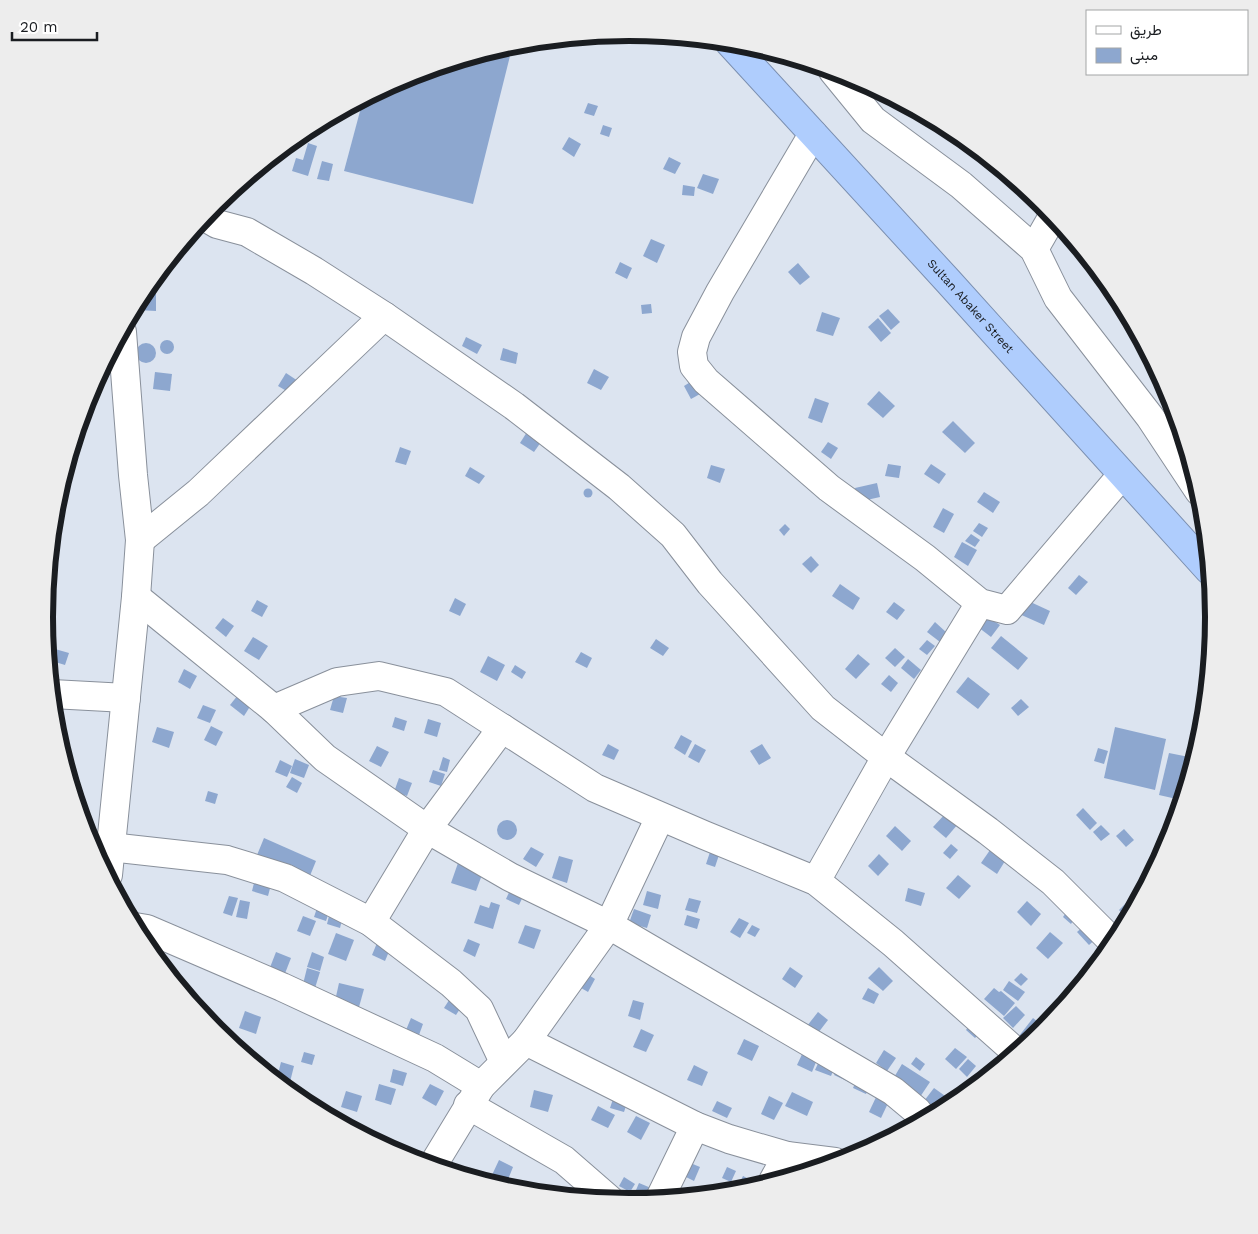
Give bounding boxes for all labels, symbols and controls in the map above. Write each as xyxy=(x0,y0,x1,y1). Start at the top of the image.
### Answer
scale bar xyxy=(12,10,98,42)
legend xyxy=(1086,10,1248,75)
text: 20 m xyxy=(20,18,58,36)
text: طريق xyxy=(1130,21,1162,40)
text: مبنى xyxy=(1130,46,1158,65)
street label: Sultan Abaker Street xyxy=(924,256,1017,356)

